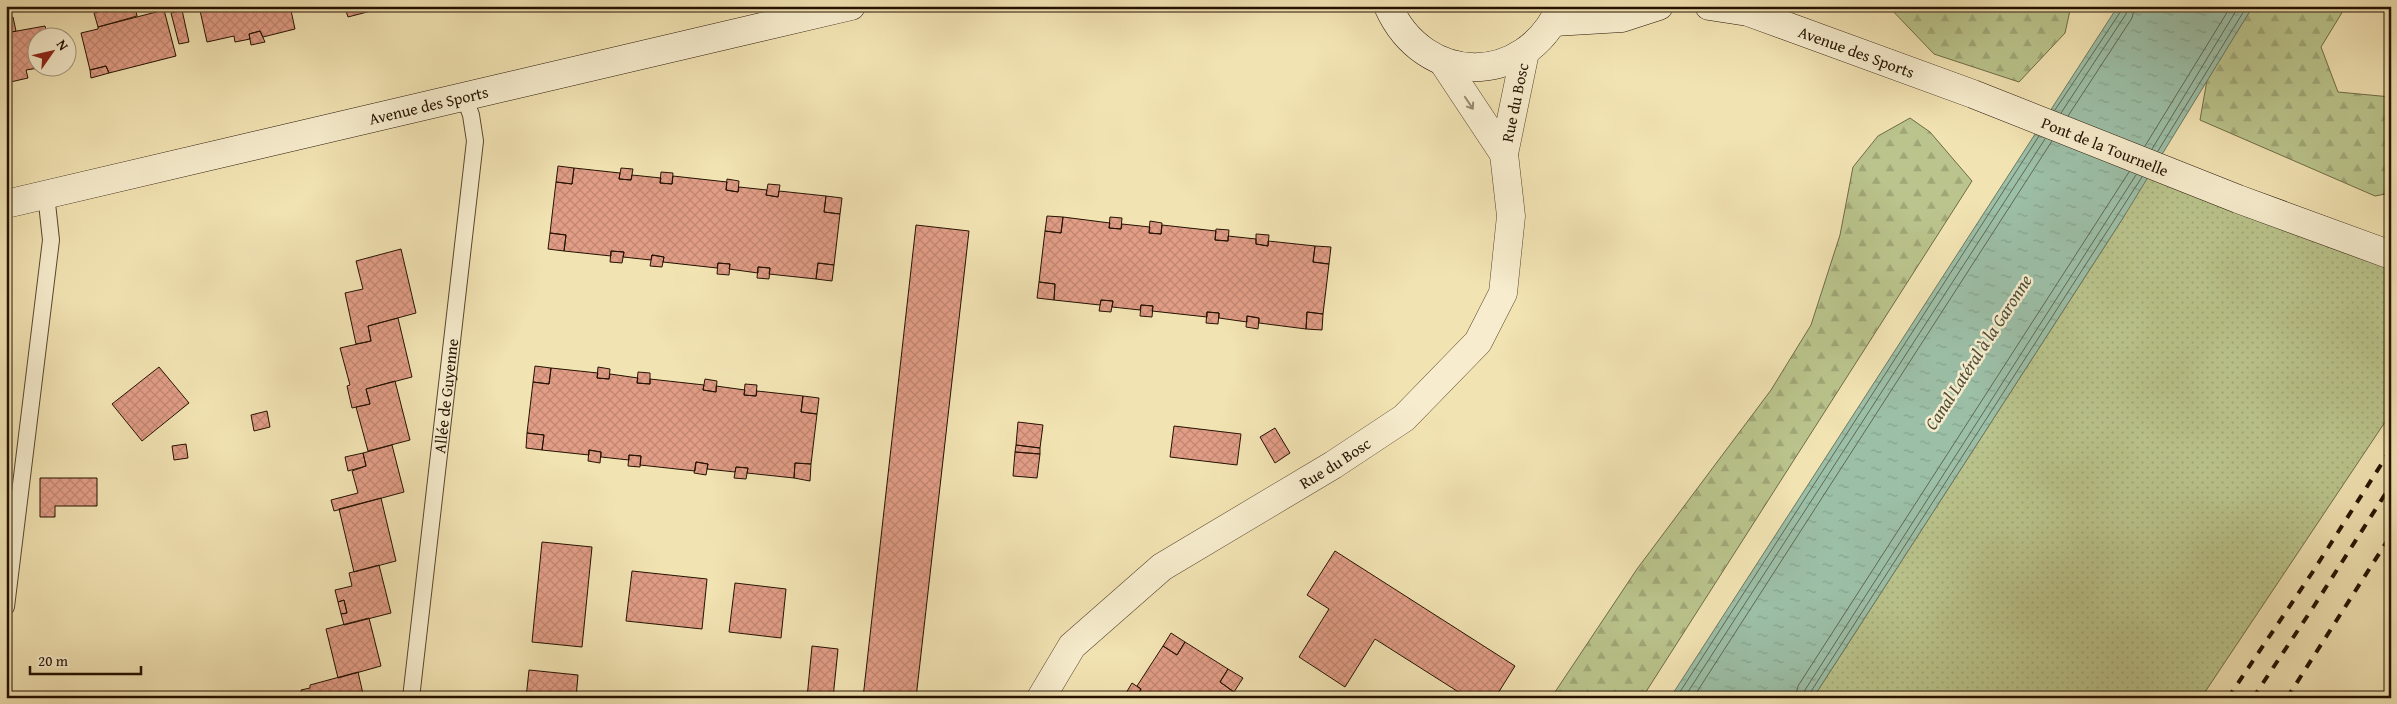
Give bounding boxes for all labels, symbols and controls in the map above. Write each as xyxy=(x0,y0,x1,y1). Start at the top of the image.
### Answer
street label: Avenue des Sports xyxy=(1795,19,1918,84)
north arrow xyxy=(28,28,78,78)
text: N xyxy=(52,35,74,55)
street label: Rue du Bosc xyxy=(1495,61,1534,144)
street label: Avenue des Sports xyxy=(366,79,491,131)
one-way arrow xyxy=(1464,95,1474,109)
street label: Pont de la Tournelle xyxy=(2038,110,2172,182)
water label: Canal Latéral à la Garonne xyxy=(1918,269,2038,435)
street label: Allée de Guyenne xyxy=(427,337,464,455)
street label: Rue du Bosc xyxy=(1295,431,1375,495)
scale bar xyxy=(30,644,141,676)
text: 20 m xyxy=(38,650,69,671)

